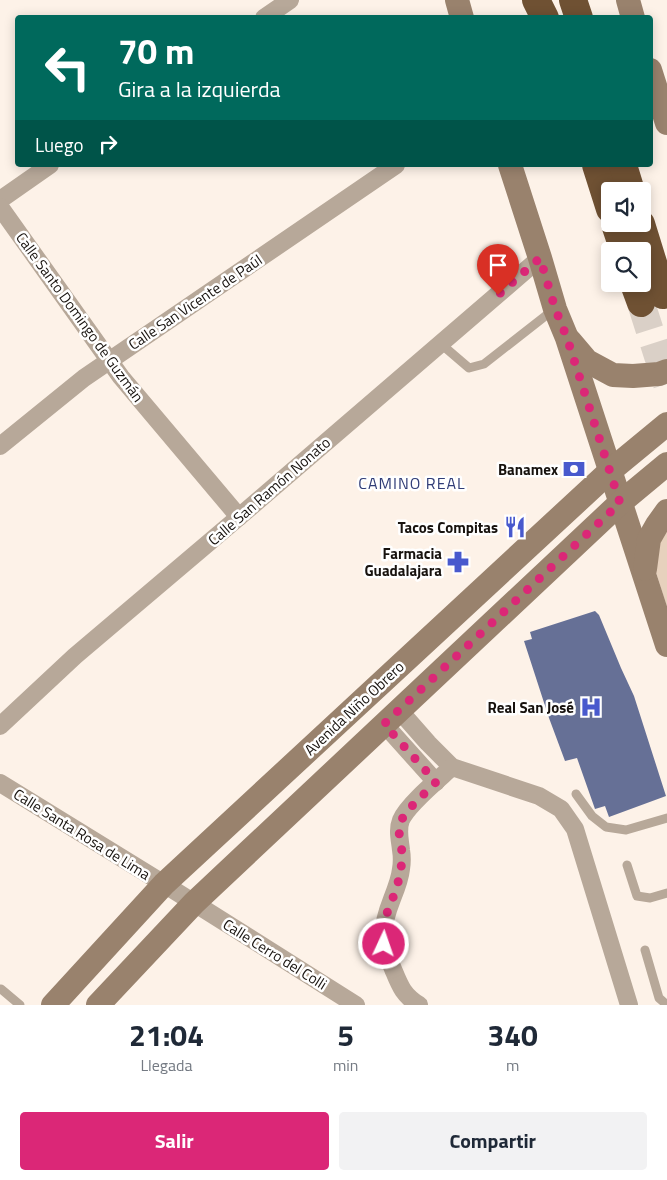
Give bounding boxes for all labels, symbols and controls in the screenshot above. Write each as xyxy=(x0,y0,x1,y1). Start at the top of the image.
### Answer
text: 70 m xyxy=(118,24,194,78)
icon: left xyxy=(35,35,100,100)
text: Gira a la izquierda xyxy=(118,72,281,106)
text: Luego xyxy=(35,130,84,159)
icon: right xyxy=(94,130,122,158)
map controls xyxy=(601,182,651,292)
button: sound xyxy=(601,182,651,232)
street label: Calle Santo Domingo de Guzmán xyxy=(10,227,150,407)
button: search xyxy=(601,242,651,292)
pin xyxy=(477,244,519,295)
street label: Calle San Vicente de Paúl xyxy=(123,248,267,356)
icon: arrive xyxy=(484,251,512,279)
street label: Calle San Ramón Nonato xyxy=(203,431,335,551)
bank icon: Banamex xyxy=(561,456,587,482)
place label: Banamex xyxy=(498,458,558,481)
district label: CAMINO REAL xyxy=(358,471,466,495)
restaurant icon: Tacos Compitas xyxy=(502,514,528,540)
place label: Tacos Compitas xyxy=(398,516,498,539)
place label: Farmacia Guadalajara xyxy=(364,542,442,582)
pharmacy icon: Farmacia Guadalajara xyxy=(445,549,471,575)
street label: Avenida Niño Obrero xyxy=(299,655,409,761)
hospital icon: Real San José xyxy=(578,694,604,720)
place label: Real San José xyxy=(488,696,574,719)
street label: Calle Santa Rosa de Lima xyxy=(9,783,155,886)
street label: Calle Cerro del Colli xyxy=(218,913,332,995)
position arrow xyxy=(357,917,409,969)
text: 21:04 xyxy=(129,1012,204,1058)
text: 5 xyxy=(337,1012,354,1058)
text: 340 xyxy=(488,1012,538,1058)
text: Llegada xyxy=(140,1053,193,1077)
text: min xyxy=(333,1053,358,1077)
text: m xyxy=(506,1053,519,1077)
button: Salir xyxy=(20,1112,329,1170)
button: Compartir xyxy=(339,1112,647,1170)

